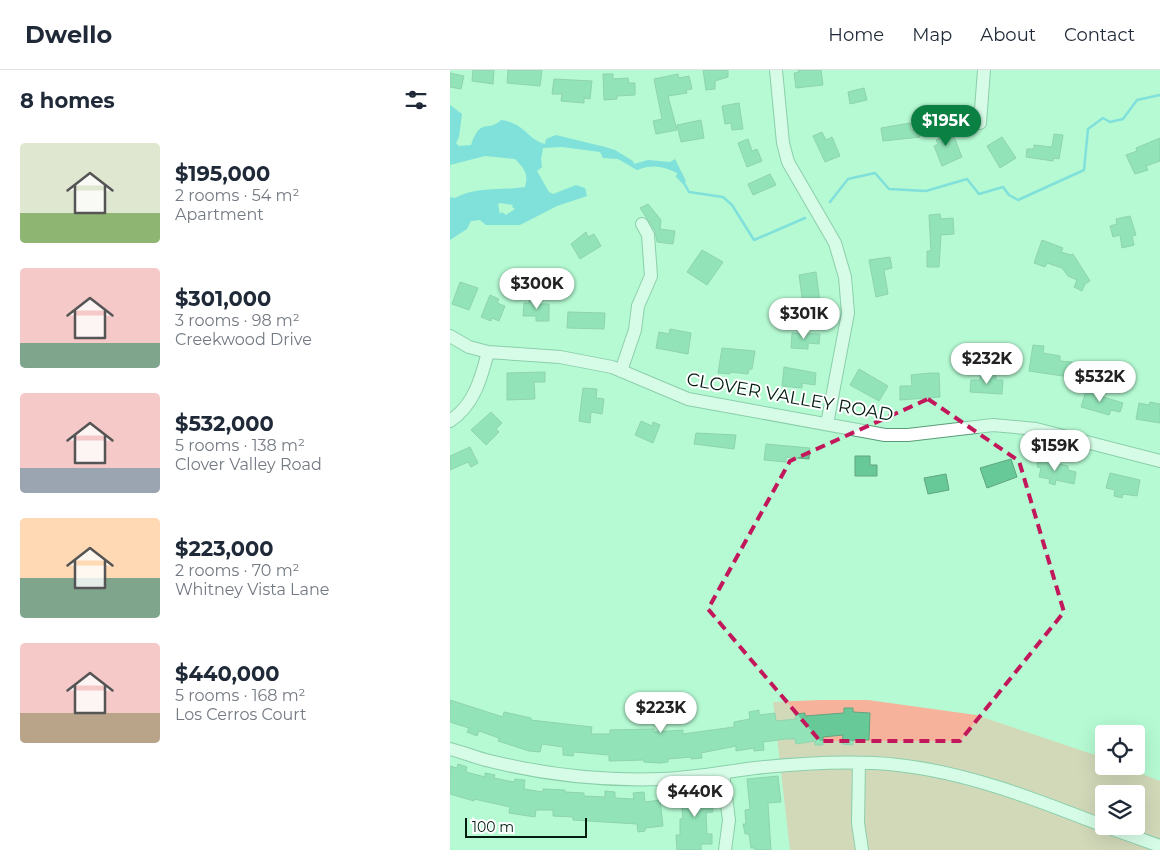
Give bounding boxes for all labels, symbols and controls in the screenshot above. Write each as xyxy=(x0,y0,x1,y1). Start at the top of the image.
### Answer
text: Dwello xyxy=(25,20,112,49)
text: Home xyxy=(828,24,884,46)
text: Map xyxy=(912,24,952,46)
text: About xyxy=(980,24,1036,46)
text: Contact xyxy=(1064,24,1135,46)
icon: filters xyxy=(402,86,430,114)
text: 8 homes xyxy=(20,88,115,113)
pin: $195K xyxy=(911,104,981,147)
text: $195K xyxy=(922,111,970,130)
text: $195,000 xyxy=(175,161,270,186)
icon: home xyxy=(60,163,120,223)
text: 2 rooms · 54 m² xyxy=(175,186,299,205)
text: Apartment xyxy=(175,205,264,224)
pin: $300K xyxy=(502,268,572,310)
text: $300K xyxy=(510,274,564,293)
text: $301,000 xyxy=(175,286,271,311)
icon: home xyxy=(60,288,120,348)
pin: $301K xyxy=(769,298,839,340)
text: $301K xyxy=(780,304,828,323)
text: 3 rooms · 98 m² xyxy=(175,311,300,330)
text: Creekwood Drive xyxy=(175,330,312,349)
pin: $232K xyxy=(952,342,1022,385)
text: $232K xyxy=(962,349,1012,368)
pin: $532K xyxy=(1065,360,1135,403)
text: $532K xyxy=(1075,367,1125,386)
street label: CLOVER VALLEY ROAD xyxy=(685,368,895,426)
text: $532,000 xyxy=(175,411,274,436)
icon: home xyxy=(60,413,120,473)
pin: $159K xyxy=(1020,430,1090,472)
text: 5 rooms · 138 m² xyxy=(175,436,305,455)
text: $159K xyxy=(1031,436,1079,455)
text: Clover Valley Road xyxy=(175,455,322,474)
text: $223,000 xyxy=(175,536,274,561)
icon: home xyxy=(60,538,120,598)
text: 2 rooms · 70 m² xyxy=(175,561,300,580)
text: Whitney Vista Lane xyxy=(175,580,329,599)
text: $440,000 xyxy=(175,661,280,686)
icon: home xyxy=(60,663,120,723)
text: 5 rooms · 168 m² xyxy=(175,686,306,705)
pin: $223K xyxy=(626,692,696,734)
text: $223K xyxy=(636,698,686,717)
text: Los Cerros Court xyxy=(175,705,306,724)
map controls xyxy=(1095,725,1145,835)
button: locate xyxy=(1095,725,1145,775)
pin: $440K xyxy=(660,776,730,818)
text: $440K xyxy=(667,782,723,801)
button: layers xyxy=(1095,785,1145,835)
scale bar xyxy=(465,815,588,838)
text: 100 m xyxy=(472,818,514,836)

